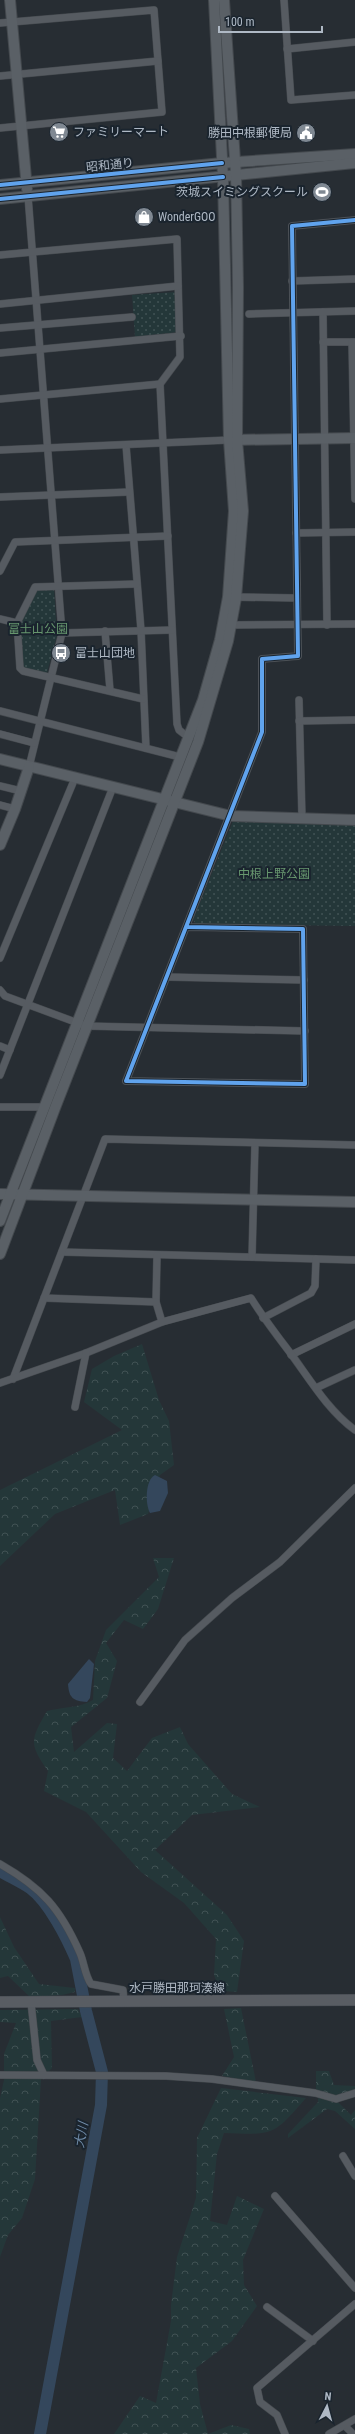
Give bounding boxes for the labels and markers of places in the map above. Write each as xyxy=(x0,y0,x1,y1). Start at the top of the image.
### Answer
supermarket icon: ファミリーマート xyxy=(48,121,70,143)
public building icon: 勝田中根郵便局 xyxy=(295,122,317,144)
place label: ファミリーマート xyxy=(73,125,169,139)
place label: 勝田中根郵便局 xyxy=(208,126,292,140)
sports icon: 茨城スイミングスクール xyxy=(311,181,333,203)
place label: 茨城スイミングスクール xyxy=(176,185,308,199)
shop icon: WonderGOO xyxy=(133,206,155,228)
place label: WonderGOO xyxy=(158,210,216,224)
bus stop icon: 富士山団地 xyxy=(50,642,72,664)
place label: 富士山団地 xyxy=(75,646,135,660)

